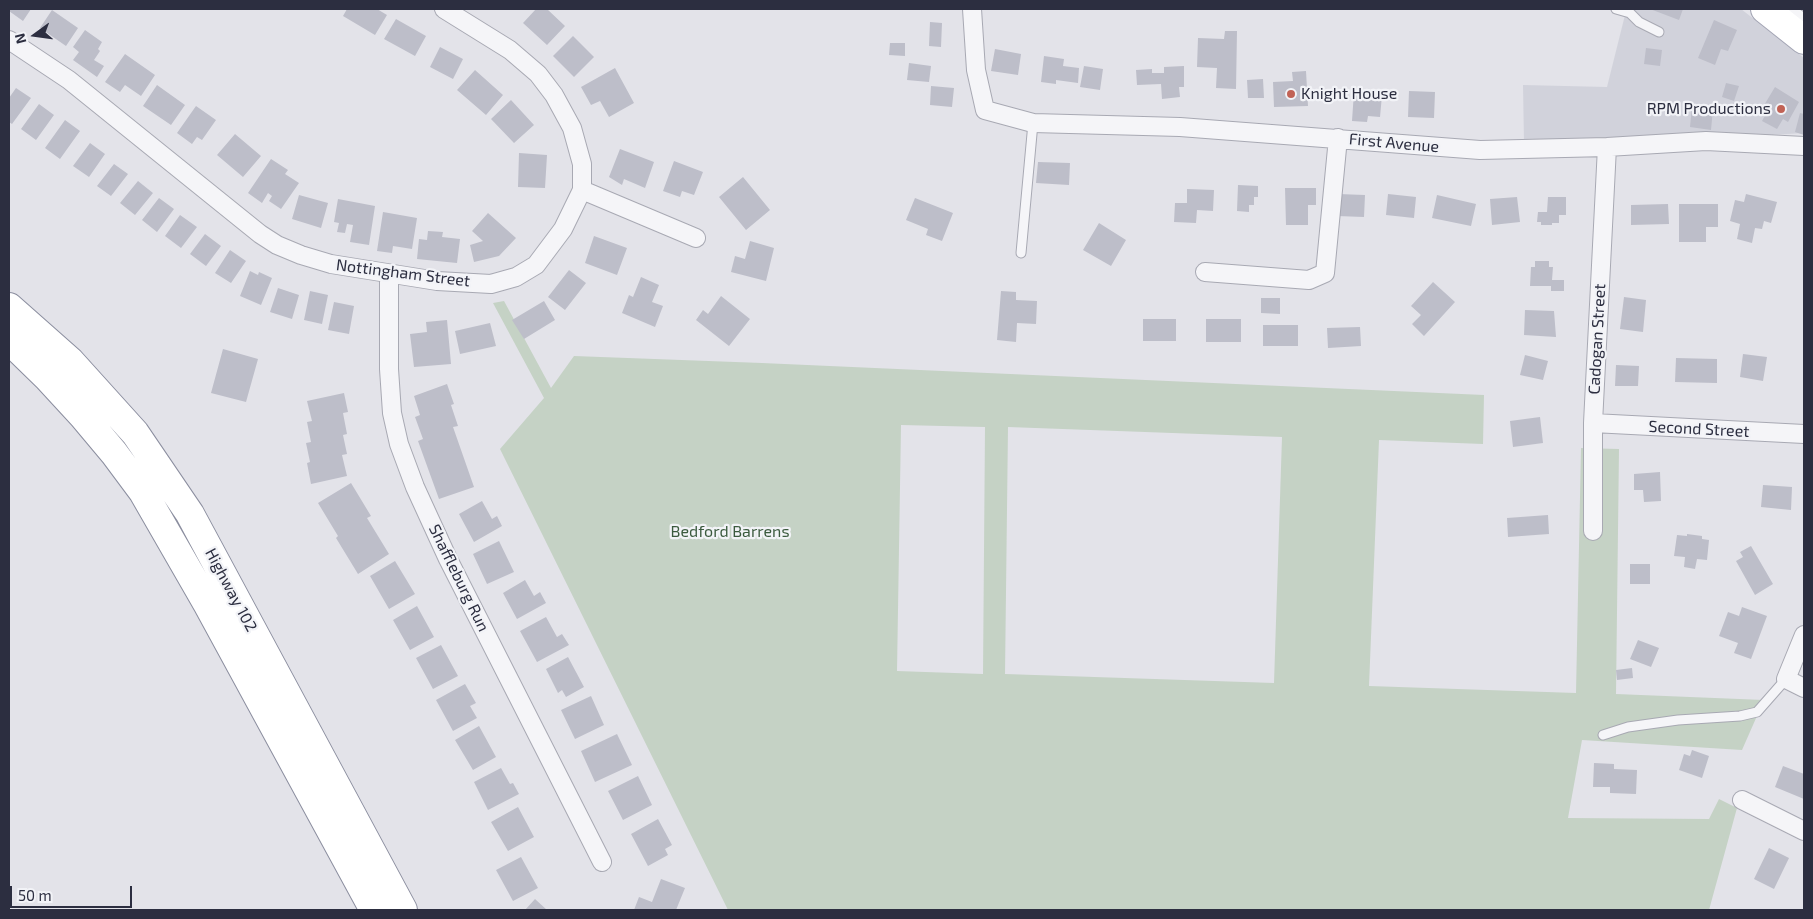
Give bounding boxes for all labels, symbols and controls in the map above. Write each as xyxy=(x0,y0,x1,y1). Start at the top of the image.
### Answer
north arrow xyxy=(10,10,60,60)
text: N xyxy=(10,32,29,46)
place label: Knight House xyxy=(1301,84,1397,104)
marker: Knight House xyxy=(1285,88,1297,100)
place label: RPM Productions xyxy=(1647,99,1771,119)
marker: RPM Productions xyxy=(1775,103,1787,115)
street label: First Avenue xyxy=(1348,129,1440,157)
street label: Nottingham Street xyxy=(335,255,471,291)
street label: Cadogan Street xyxy=(1585,283,1609,395)
street label: Second Street xyxy=(1648,417,1750,441)
street label: Shaffleburg Run xyxy=(425,521,493,635)
park label: Bedford Barrens xyxy=(670,522,790,542)
street label: Highway 102 xyxy=(201,545,261,635)
scale bar xyxy=(12,876,135,908)
text: 50 m xyxy=(18,886,52,904)

